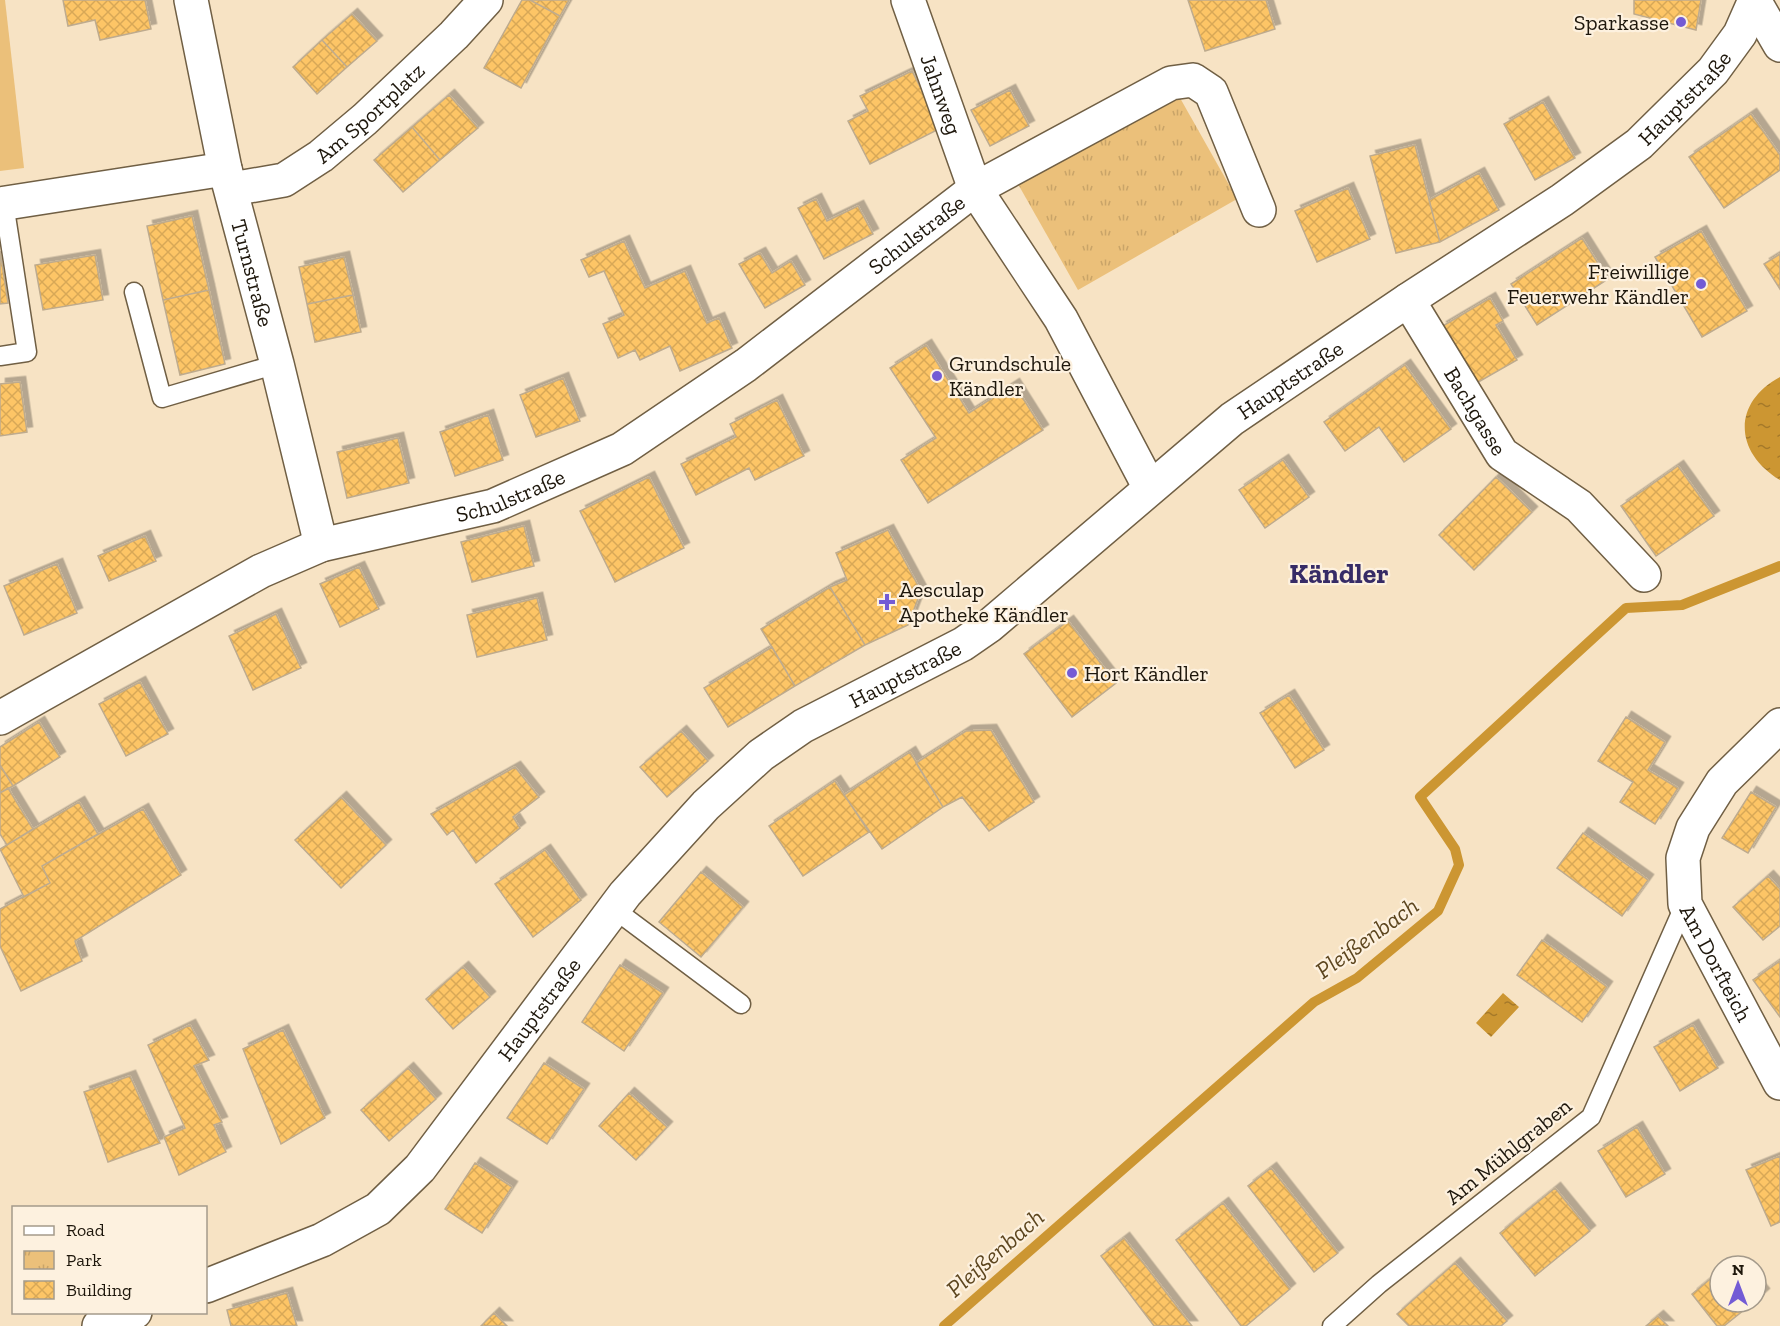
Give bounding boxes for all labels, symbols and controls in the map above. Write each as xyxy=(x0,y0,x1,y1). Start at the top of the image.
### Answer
place label: Sparkasse xyxy=(1574,9,1669,36)
marker: Sparkasse xyxy=(1674,15,1688,29)
street label: Hauptstraße xyxy=(1632,46,1737,151)
street label: Jahnweg xyxy=(914,50,968,138)
street label: Am Sportplatz xyxy=(310,57,430,169)
street label: Schulstraße xyxy=(863,189,970,280)
street label: Turnstraße xyxy=(225,216,279,330)
place label: Freiwillige Feuerwehr Kändler xyxy=(1507,258,1689,310)
marker: Freiwillige Feuerwehr Kändler xyxy=(1694,277,1708,291)
street label: Hauptstraße xyxy=(1232,335,1348,426)
place label: Grundschule Kändler xyxy=(949,350,1071,402)
street label: Bachgasse xyxy=(1438,362,1513,460)
marker: Grundschule Kändler xyxy=(930,369,944,383)
street label: Schulstraße xyxy=(453,463,569,528)
district label: Kändler xyxy=(1289,557,1389,590)
place label: Aesculap Apotheke Kändler xyxy=(899,576,1069,628)
marker: Aesculap Apotheke Kändler xyxy=(880,595,894,609)
street label: Hauptstraße xyxy=(845,634,966,714)
place label: Hort Kändler xyxy=(1084,660,1209,687)
marker: Hort Kändler xyxy=(1065,666,1079,680)
water label: Pleißenbach xyxy=(1310,891,1424,985)
street label: Am Dorfteich xyxy=(1674,900,1758,1027)
street label: Hauptstraße xyxy=(492,952,587,1066)
street label: Am Mühlgraben xyxy=(1440,1092,1577,1210)
water label: Pleißenbach xyxy=(940,1202,1050,1303)
legend xyxy=(12,1206,207,1314)
text: Road xyxy=(66,1219,105,1241)
text: Park xyxy=(66,1249,102,1271)
north arrow xyxy=(1708,1254,1768,1314)
text: N xyxy=(1732,1260,1744,1279)
text: Building xyxy=(66,1279,132,1301)

